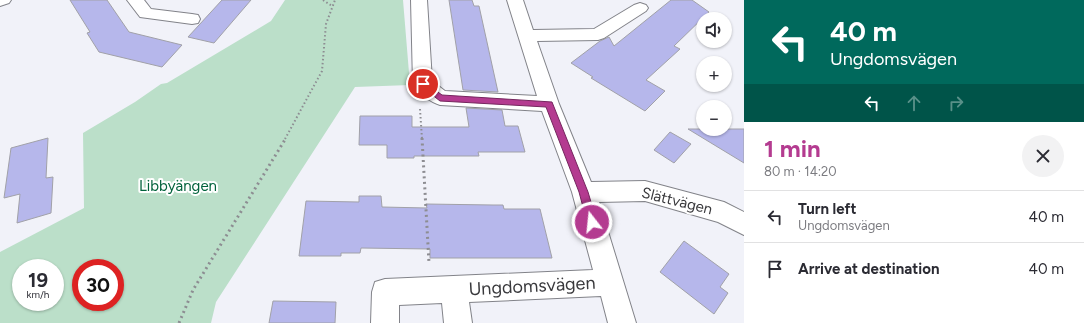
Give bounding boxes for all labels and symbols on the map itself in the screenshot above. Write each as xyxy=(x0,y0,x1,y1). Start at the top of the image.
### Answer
pin xyxy=(406,67,440,101)
park label: Libbyängen xyxy=(139,177,217,195)
street label: Slättvägen xyxy=(640,184,714,218)
position arrow xyxy=(571,201,613,243)
speed limit sign: 30 xyxy=(72,259,124,311)
street label: Ungdomsvägen xyxy=(468,272,596,300)

